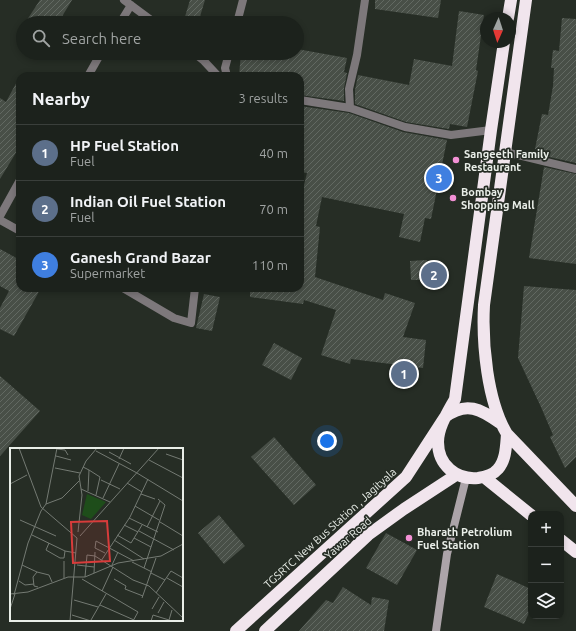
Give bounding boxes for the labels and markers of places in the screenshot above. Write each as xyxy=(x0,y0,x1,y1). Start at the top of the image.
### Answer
place label: Sangeeth Family Restaurant xyxy=(464,148,549,173)
marker: Sangeeth Family Restaurant xyxy=(451,155,461,165)
pin: 3 xyxy=(426,163,452,193)
place label: Bombay Shopping Mall xyxy=(461,186,535,211)
marker: Bombay Shopping Mall xyxy=(448,193,458,203)
pin: 2 xyxy=(421,260,447,290)
pin: 1 xyxy=(391,359,417,389)
place label: Bharath Petrolium Fuel Station xyxy=(417,526,512,551)
marker: Bharath Petrolium Fuel Station xyxy=(404,533,414,543)

